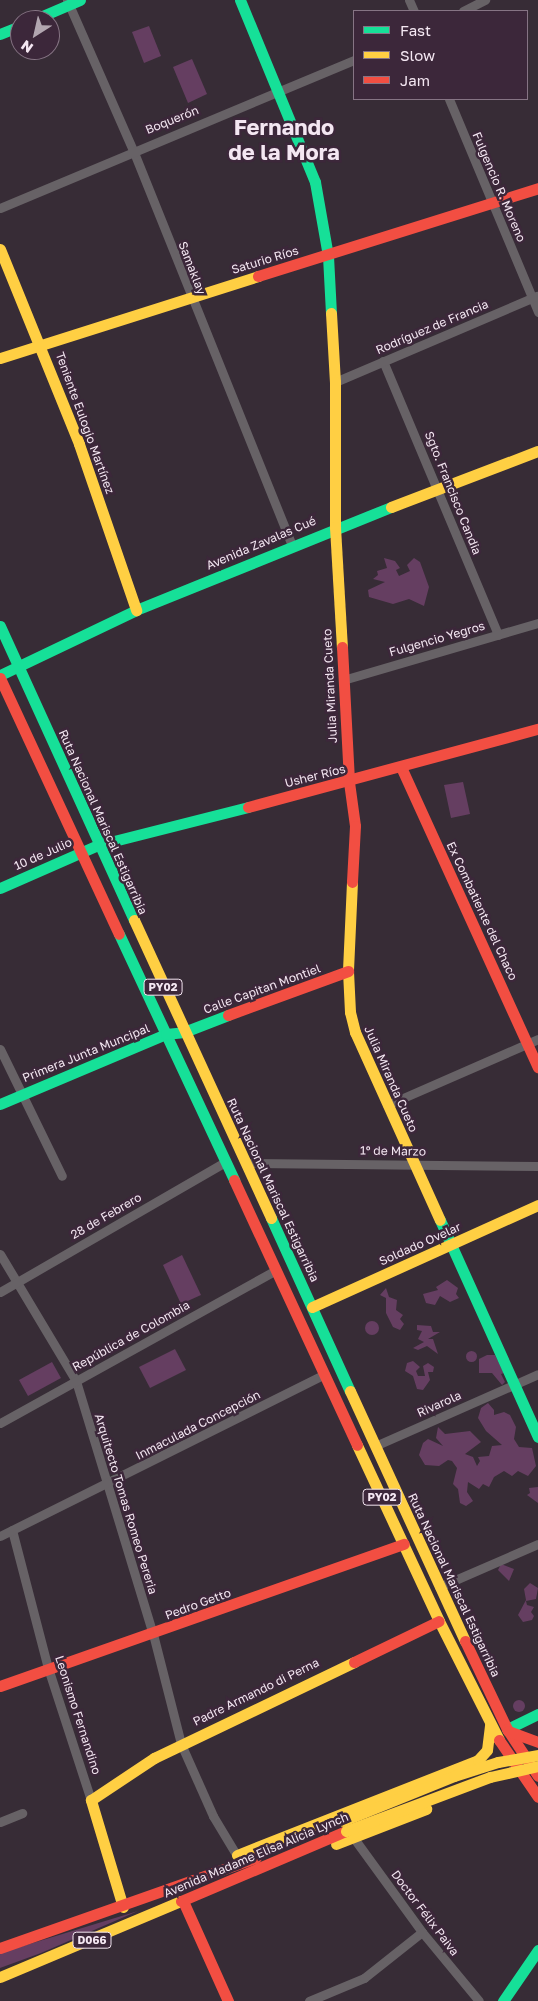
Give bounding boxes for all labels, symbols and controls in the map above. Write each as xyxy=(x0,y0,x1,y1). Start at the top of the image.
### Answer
north arrow xyxy=(10,10,60,60)
legend xyxy=(353,10,528,100)
text: Fast xyxy=(400,21,431,39)
text: N xyxy=(17,37,36,57)
text: Slow xyxy=(400,46,435,64)
text: Jam xyxy=(400,71,430,89)
street label: Boquerón xyxy=(143,103,201,137)
district label: Fernando de la Mora xyxy=(228,113,340,164)
street label: Fulgencio R. Moreno xyxy=(469,130,529,244)
street label: Samaklay xyxy=(175,239,209,297)
street label: Saturio Ríos xyxy=(230,243,300,277)
street label: Rodríguez de Francia xyxy=(374,297,490,357)
street label: Teniente Eulogio Martínez xyxy=(53,350,117,496)
street label: Sgto. Francisco Candia xyxy=(422,429,484,557)
street label: Avenida Zavalas Cué xyxy=(204,513,318,573)
street label: Fulgencio Yegros xyxy=(387,618,487,660)
street label: Julia Miranda Cueto xyxy=(320,628,340,744)
street label: Ruta Nacional Mariscal Estigarribia xyxy=(56,727,150,917)
street label: Usher Ríos xyxy=(283,762,347,790)
street label: 10 de Julio xyxy=(12,835,74,873)
street label: Ex Combatiente del Chaco xyxy=(444,839,520,983)
street label: Calle Capitan Montiel xyxy=(201,961,323,1017)
road number: PY02 xyxy=(143,979,183,996)
street label: Primera Junta Muncipal xyxy=(20,1021,152,1085)
street label: Julia Miranda Cueto xyxy=(361,1024,421,1134)
street label: Ruta Nacional Mariscal Estigarribia xyxy=(224,1096,322,1284)
street label: 1º de Marzo xyxy=(360,1143,426,1159)
street label: 28 de Febrero xyxy=(68,1190,144,1242)
street label: Soldado Ovelar xyxy=(377,1220,463,1268)
street label: República de Colombia xyxy=(70,1298,192,1374)
street label: Inmaculada Concepción xyxy=(133,1387,263,1463)
street label: Rivarola xyxy=(415,1388,463,1420)
street label: Arquitecto Tomas Romeo Pereria xyxy=(92,1412,160,1596)
road number: PY02 xyxy=(362,1488,402,1505)
street label: Ruta Nacional Mariscal Estigarribia xyxy=(405,1491,503,1679)
street label: Pedro Getto xyxy=(163,1585,233,1623)
street label: Leonismo Fernandino xyxy=(52,1654,104,1776)
street label: Padre Armando di Perna xyxy=(191,1655,321,1729)
street label: Avenida Madame Elisa Alicia Lynch xyxy=(162,1809,350,1901)
street label: Doctor Félix Paiva xyxy=(388,1867,462,1959)
road number: D066 xyxy=(72,1932,112,1948)

